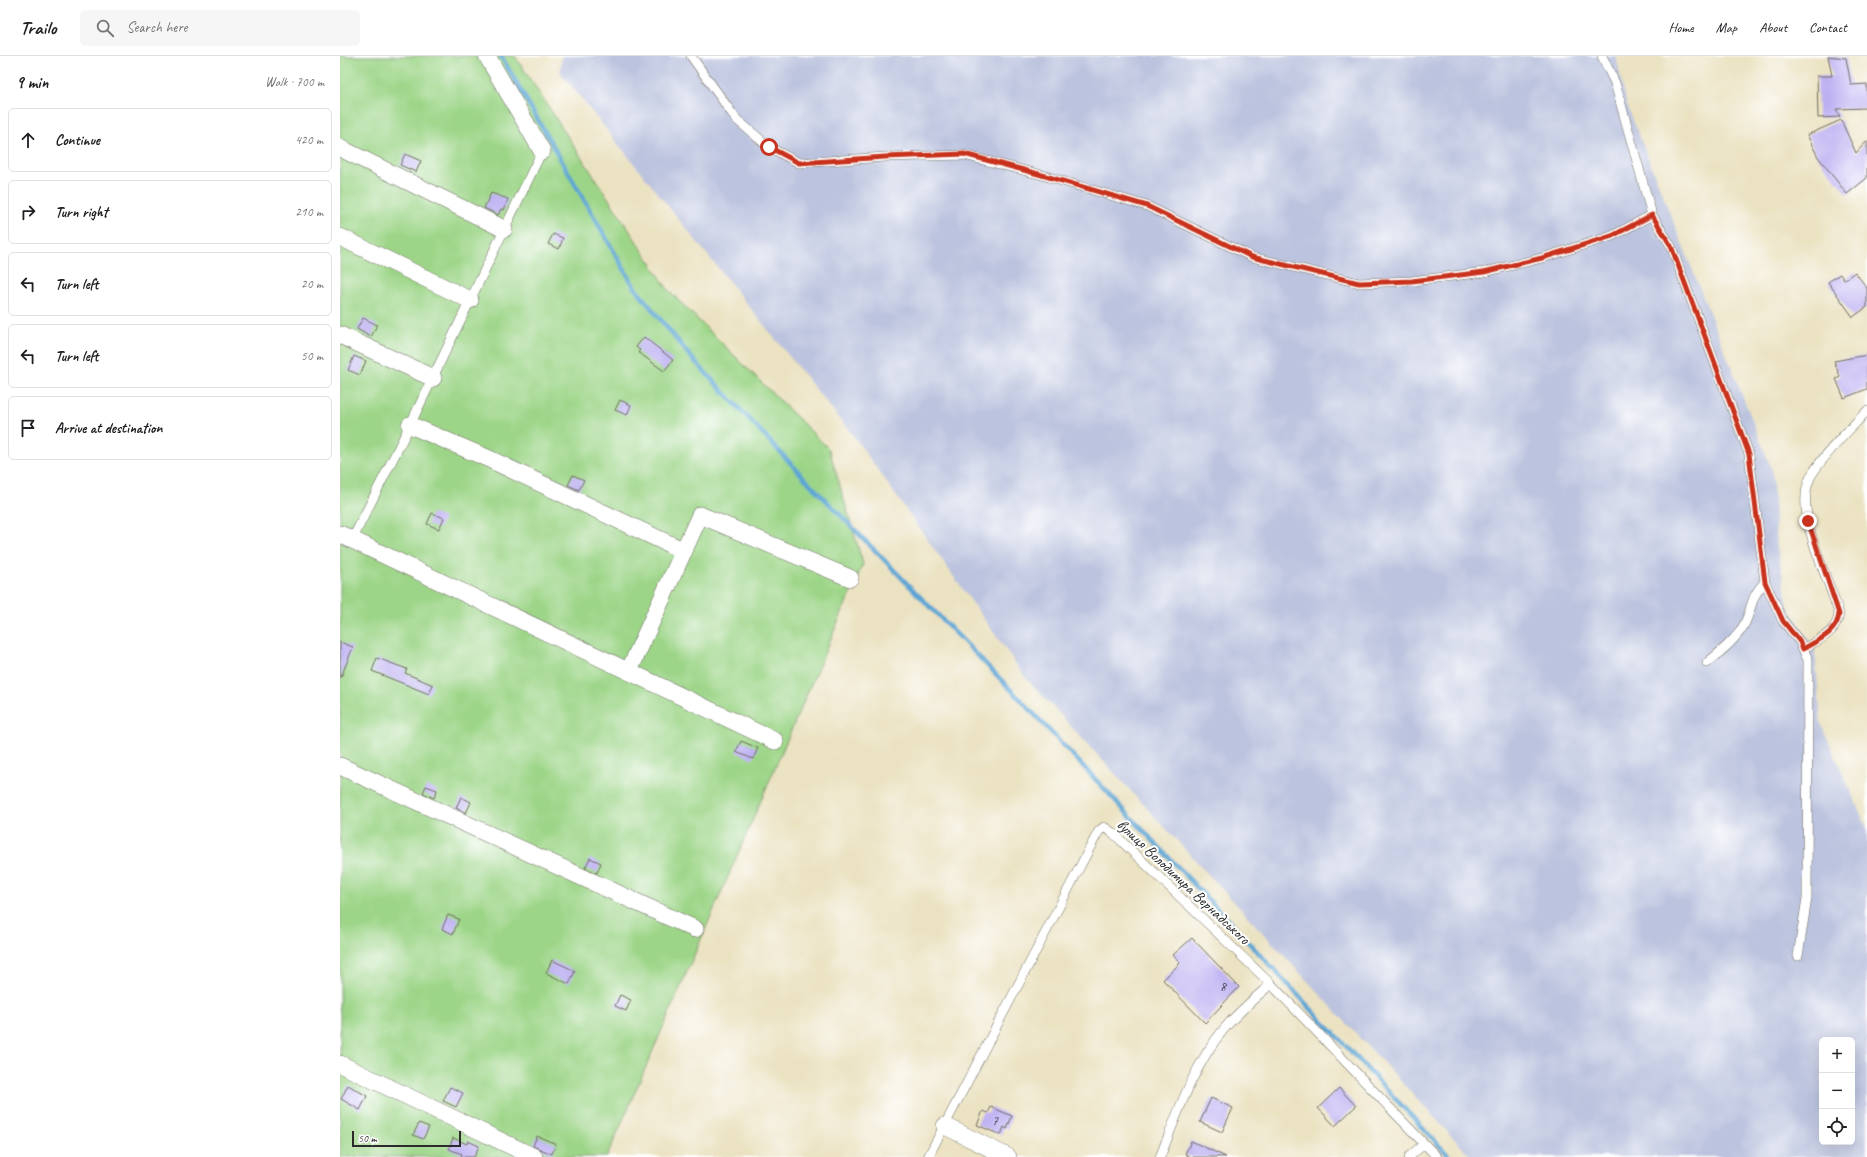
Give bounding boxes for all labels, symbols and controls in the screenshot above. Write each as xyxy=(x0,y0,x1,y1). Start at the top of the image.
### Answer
search box xyxy=(80,10,360,46)
text: Trailo xyxy=(20,16,56,40)
icon: search xyxy=(94,17,116,39)
text: Search here xyxy=(126,18,188,37)
text: Home xyxy=(1668,19,1694,36)
text: Map xyxy=(1716,19,1737,36)
text: About xyxy=(1759,19,1787,36)
text: Contact xyxy=(1809,19,1847,36)
text: 9 min xyxy=(16,72,48,93)
text: Walk · 700 m xyxy=(265,74,324,90)
icon: ahead xyxy=(17,129,39,151)
text: Continue xyxy=(55,131,100,150)
text: 420 m xyxy=(295,132,323,148)
route start xyxy=(760,138,778,156)
icon: right xyxy=(17,201,39,223)
text: Turn right xyxy=(55,203,108,222)
text: 210 m xyxy=(295,204,323,220)
icon: left xyxy=(17,273,39,295)
text: Turn left xyxy=(55,275,98,294)
text: 20 m xyxy=(301,276,323,292)
icon: left xyxy=(17,345,39,367)
text: Turn left xyxy=(55,347,98,366)
text: 50 m xyxy=(301,348,323,364)
icon: arrive xyxy=(17,417,39,439)
text: Arrive at destination xyxy=(55,419,162,438)
route end xyxy=(1799,512,1817,530)
street label: вулиця Володимира Вернадського xyxy=(1112,815,1255,950)
house number: 8 xyxy=(1220,978,1228,995)
map controls xyxy=(1819,1037,1855,1145)
button: + xyxy=(1819,1037,1855,1073)
button: − xyxy=(1819,1073,1855,1109)
button: locate xyxy=(1819,1109,1855,1145)
house number: 7 xyxy=(992,1112,999,1129)
scale bar xyxy=(352,1129,461,1148)
text: 50 m xyxy=(358,1131,377,1145)

